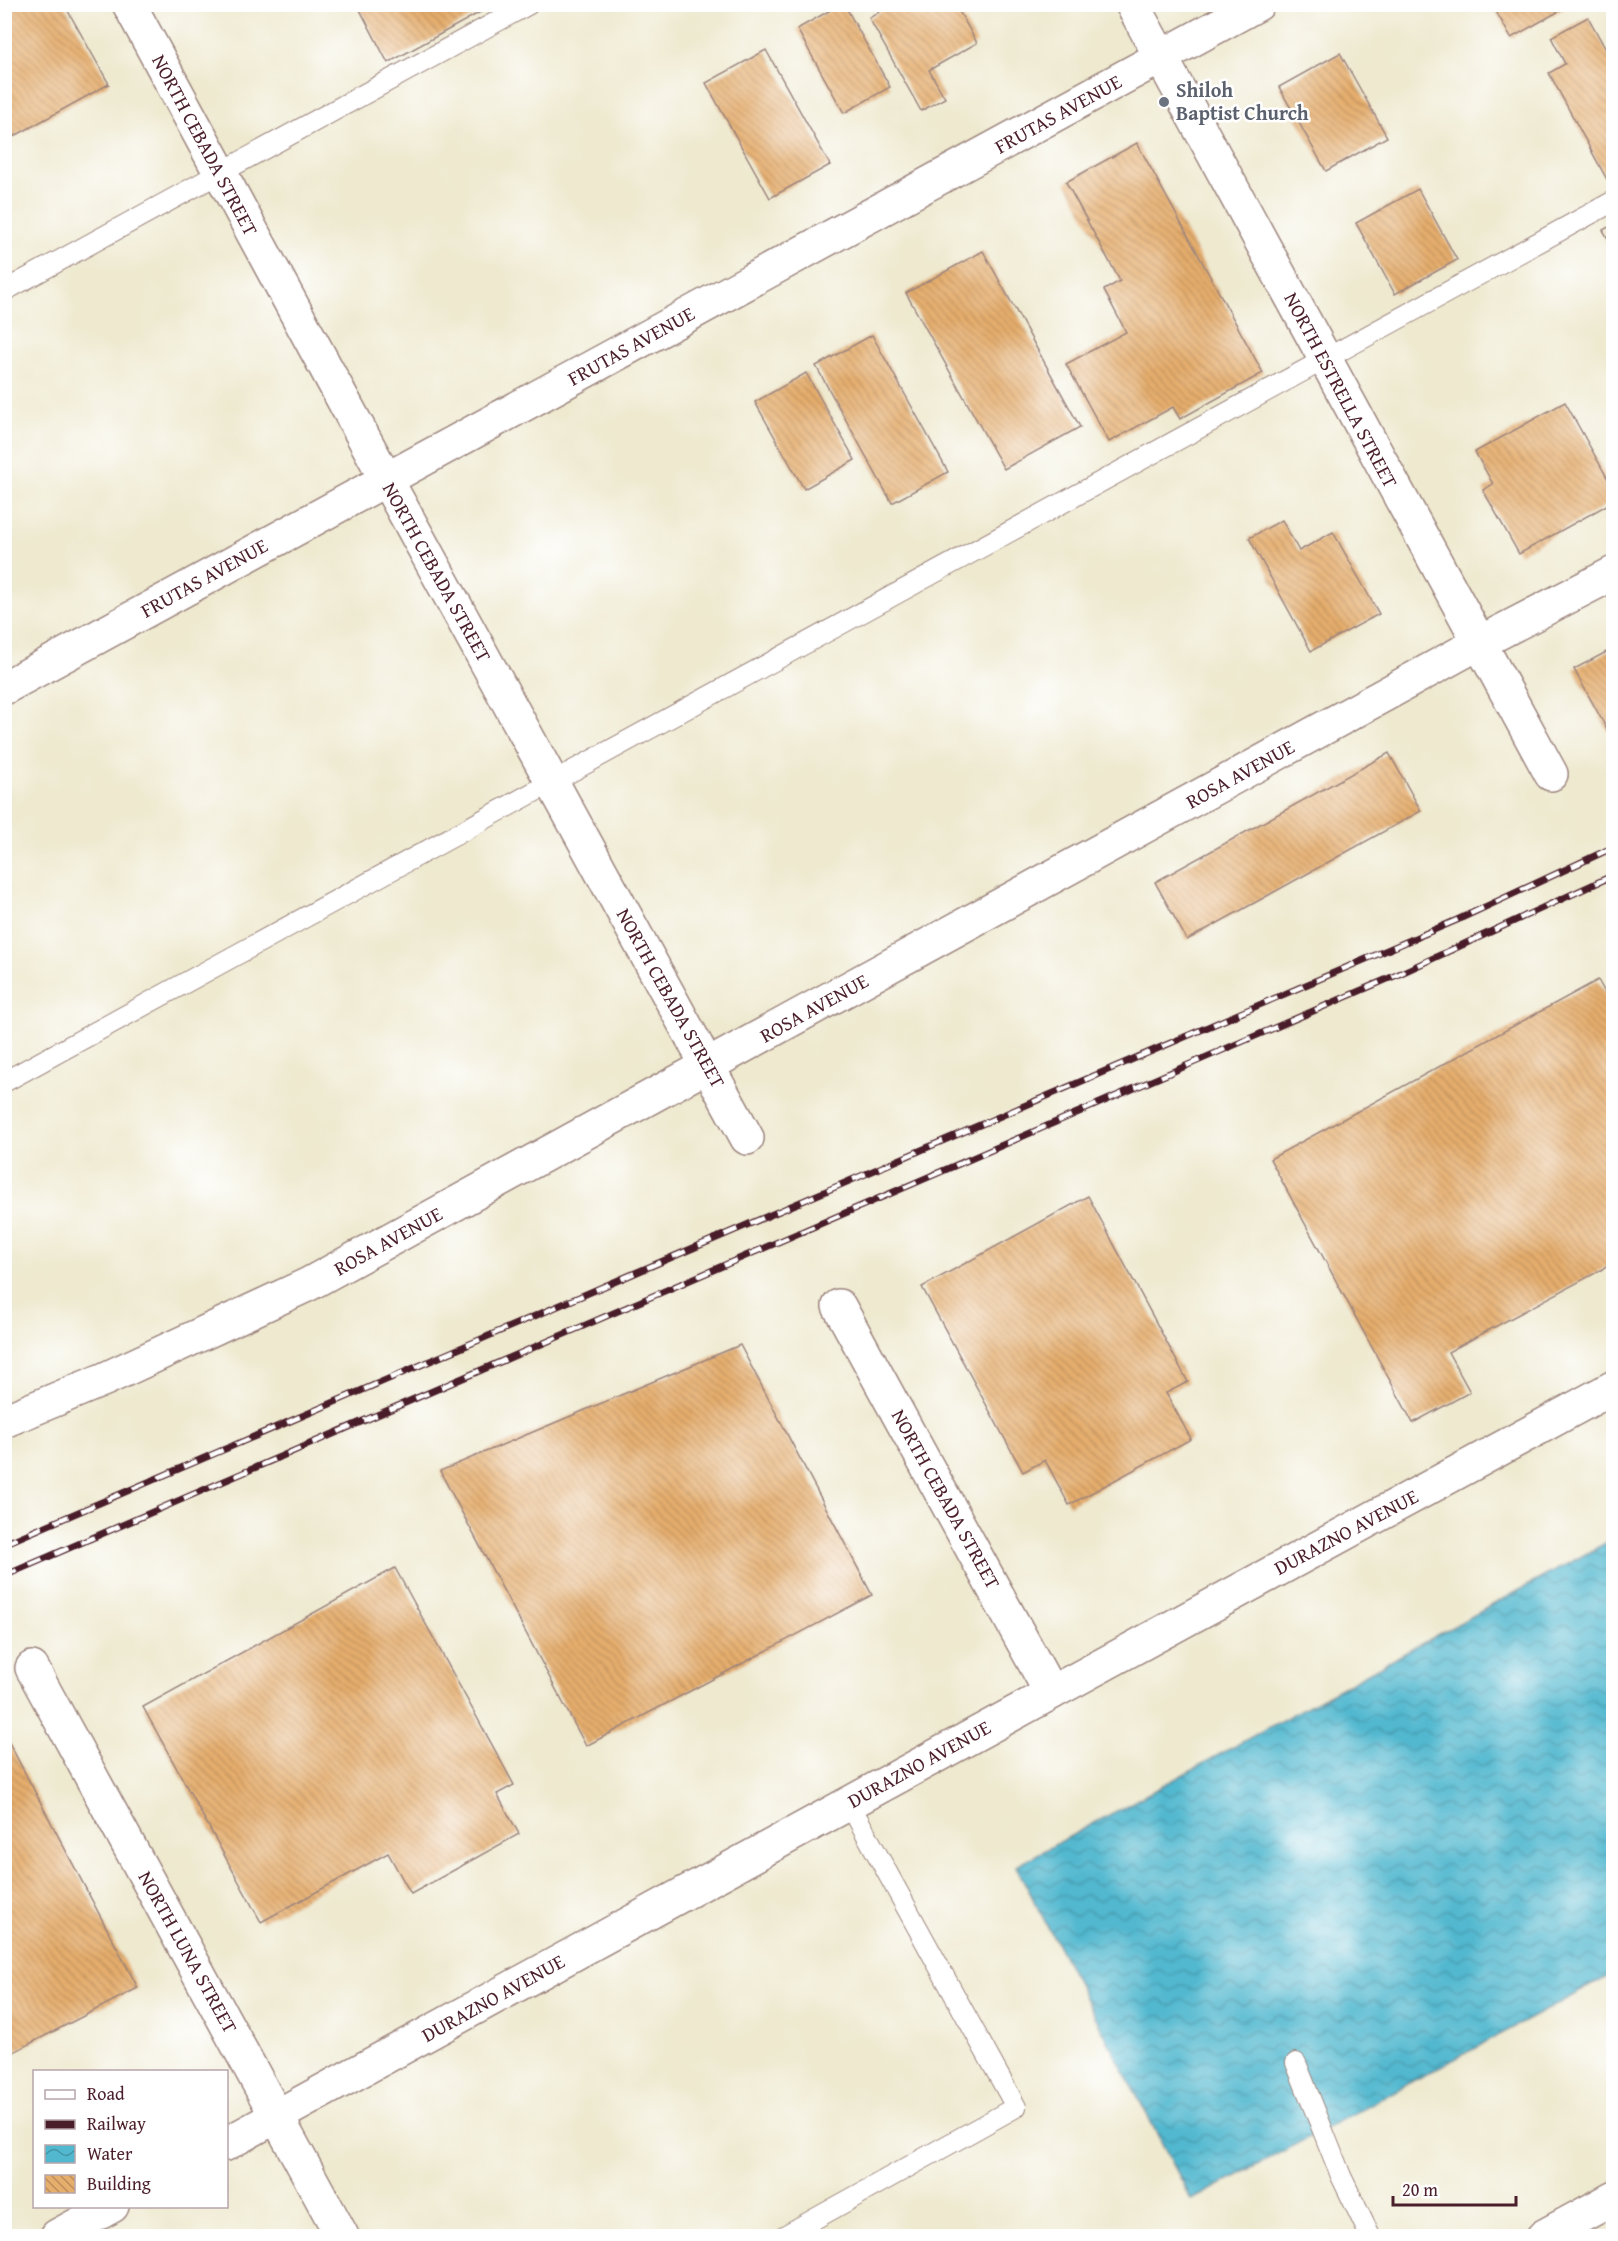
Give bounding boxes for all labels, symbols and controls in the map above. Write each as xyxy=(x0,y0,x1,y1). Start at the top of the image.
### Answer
street label: NORTH CEBADA STREET xyxy=(145,49,266,241)
street label: FRUTAS AVENUE xyxy=(989,67,1126,160)
place label: Shiloh Baptist Church xyxy=(1176,75,1309,127)
marker: Shiloh Baptist Church xyxy=(1157,95,1171,109)
street label: NORTH ESTRELLA STREET xyxy=(1277,287,1405,493)
street label: FRUTAS AVENUE xyxy=(562,299,699,392)
street label: NORTH CEBADA STREET xyxy=(376,477,499,667)
street label: FRUTAS AVENUE xyxy=(135,531,272,624)
street label: ROSA AVENUE xyxy=(1180,732,1299,815)
street label: NORTH CEBADA STREET xyxy=(610,903,733,1093)
street label: ROSA AVENUE xyxy=(754,966,873,1049)
street label: ROSA AVENUE xyxy=(328,1199,447,1282)
street label: NORTH CEBADA STREET xyxy=(885,1404,1008,1594)
street label: DURAZNO AVENUE xyxy=(1269,1481,1423,1582)
street label: DURAZNO AVENUE xyxy=(842,1712,995,1815)
street label: NORTH LUNA STREET xyxy=(132,1865,245,2038)
street label: DURAZNO AVENUE xyxy=(416,1946,569,2049)
legend xyxy=(33,2070,228,2208)
text: Road xyxy=(87,2080,125,2107)
text: Railway xyxy=(87,2110,146,2137)
text: Water xyxy=(87,2140,133,2167)
scale bar xyxy=(1393,2169,1516,2207)
text: Building xyxy=(87,2170,151,2197)
text: 20 m xyxy=(1402,2176,1438,2203)

